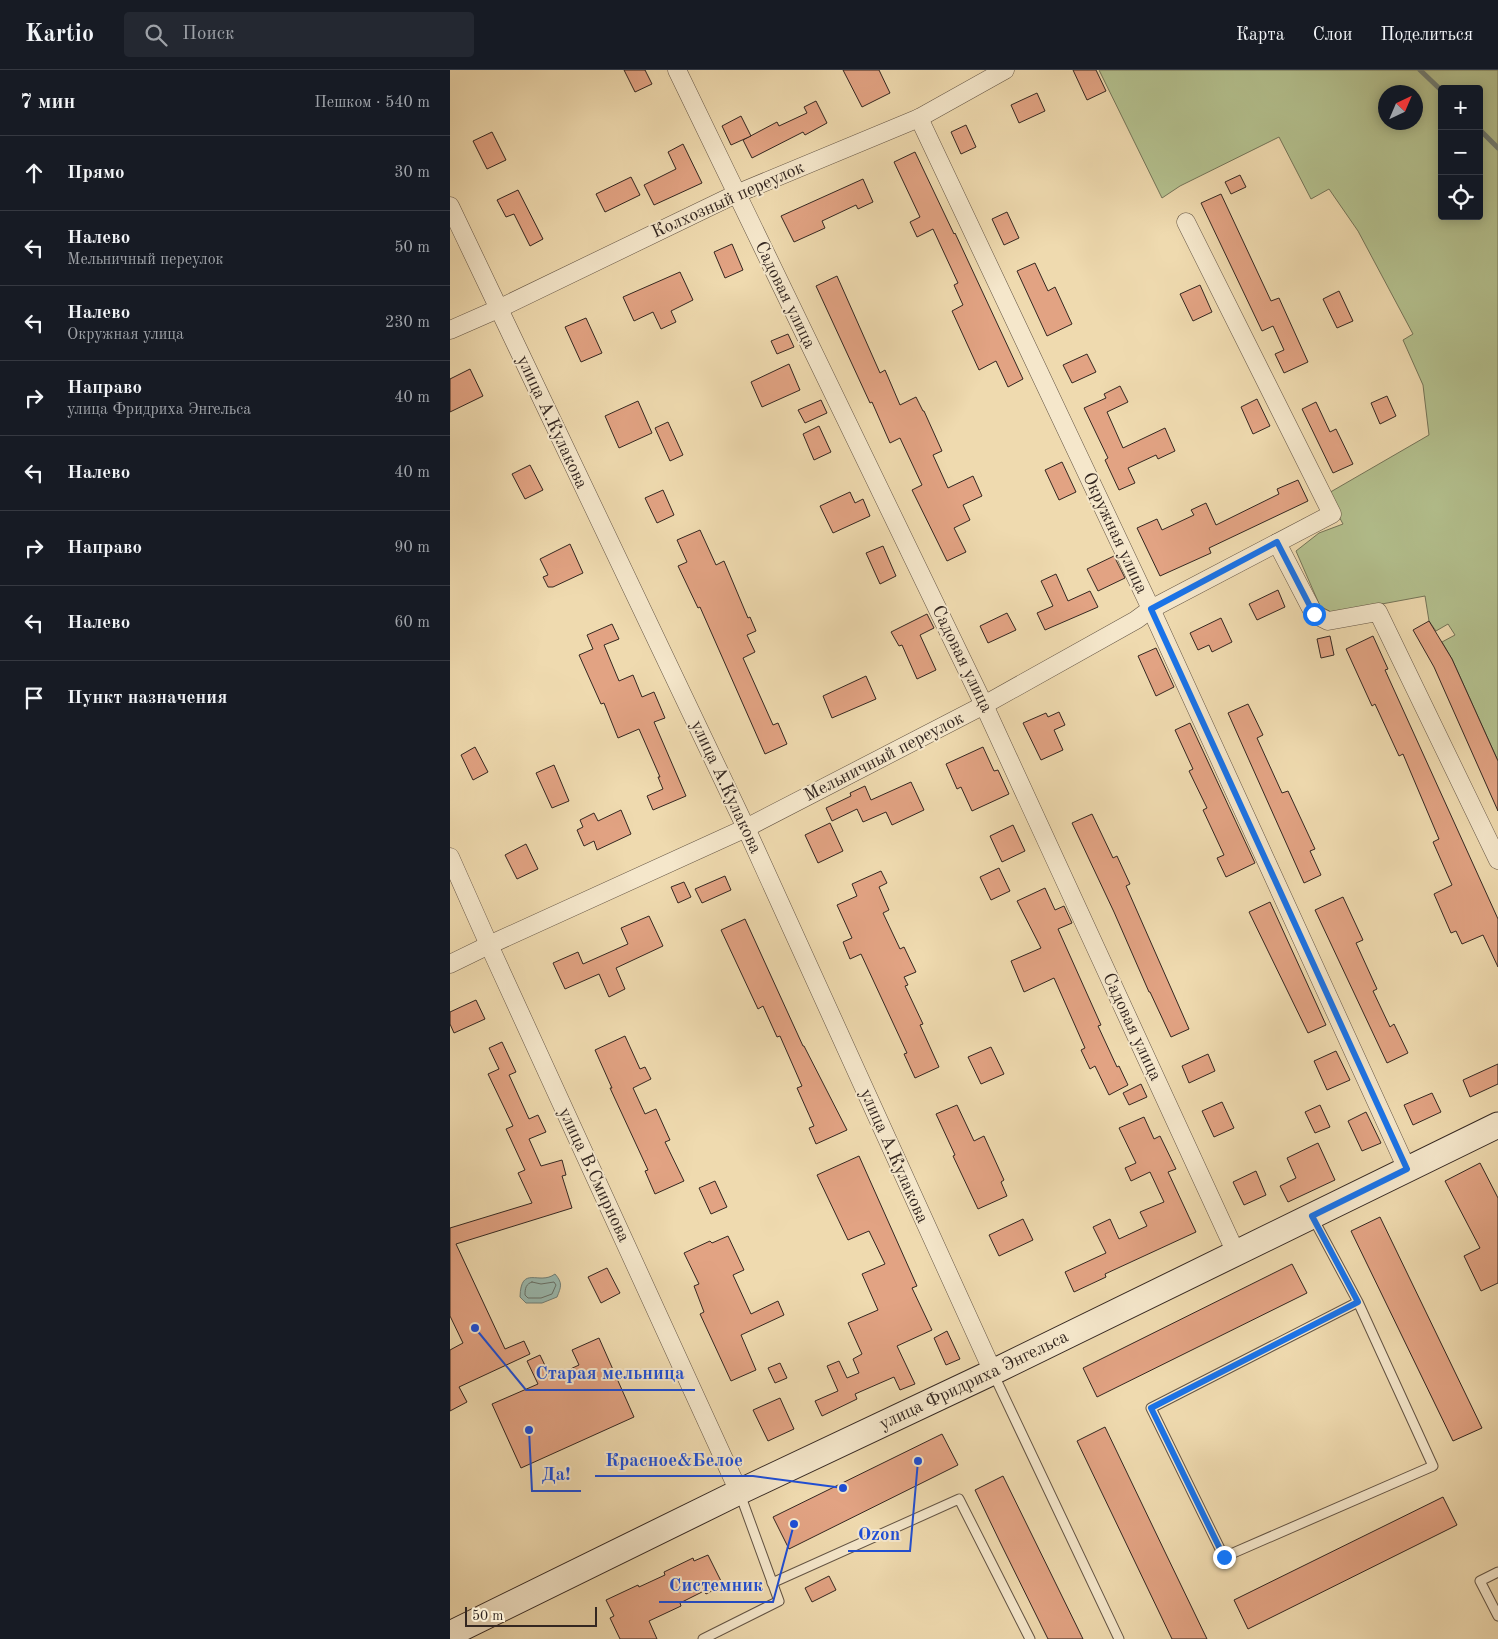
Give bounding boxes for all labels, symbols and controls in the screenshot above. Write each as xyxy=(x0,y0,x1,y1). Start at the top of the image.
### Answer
search box xyxy=(124,12,474,57)
icon: search xyxy=(142,21,170,49)
text: Kartio xyxy=(25,23,94,47)
text: Поиск xyxy=(182,25,234,44)
text: Карта xyxy=(1236,26,1285,44)
text: Слои xyxy=(1313,26,1352,44)
text: Поделиться xyxy=(1380,26,1473,44)
north arrow xyxy=(1378,85,1423,130)
map controls xyxy=(1438,85,1483,220)
button: + xyxy=(1438,85,1483,130)
text: 7 мин xyxy=(20,92,75,113)
text: Пешком · 540 m xyxy=(314,95,430,111)
button: − xyxy=(1438,130,1483,175)
street label: Колхозный переулок xyxy=(649,158,807,242)
icon: ahead xyxy=(20,159,48,187)
text: Прямо xyxy=(67,164,125,183)
text: 30 m xyxy=(394,165,430,181)
button: locate xyxy=(1438,175,1483,220)
text: Налево xyxy=(67,229,130,248)
icon: left xyxy=(20,234,48,262)
street label: Садовая улица xyxy=(751,239,819,351)
text: 50 m xyxy=(394,240,430,256)
text: Мельничный переулок xyxy=(67,252,224,268)
text: Налево xyxy=(67,304,130,323)
icon: left xyxy=(20,309,48,337)
text: 230 m xyxy=(385,315,430,331)
text: Окружная улица xyxy=(67,327,184,343)
street label: улица А.Кулакова xyxy=(513,352,591,492)
text: Направо xyxy=(67,379,142,398)
icon: right xyxy=(20,384,48,412)
text: 40 m xyxy=(394,390,430,406)
text: улица Фридриха Энгельса xyxy=(67,402,251,418)
icon: left xyxy=(20,459,48,487)
text: Налево xyxy=(67,464,130,483)
text: 40 m xyxy=(394,465,430,481)
street label: Окружная улица xyxy=(1079,470,1151,597)
icon: right xyxy=(20,534,48,562)
text: Направо xyxy=(67,539,142,558)
text: 90 m xyxy=(394,540,430,556)
street label: Садовая улица xyxy=(928,603,996,715)
route start xyxy=(1303,603,1326,626)
icon: left xyxy=(20,609,48,637)
text: Налево xyxy=(67,614,130,633)
text: 60 m xyxy=(394,615,430,631)
icon: arrive xyxy=(20,684,48,712)
text: Пункт назначения xyxy=(67,689,227,708)
street label: Мельничный переулок xyxy=(801,709,967,805)
street label: улица А.Кулакова xyxy=(687,717,765,857)
street label: Садовая улица xyxy=(1099,970,1165,1084)
street label: улица А.Кулакова xyxy=(856,1086,932,1226)
street label: улица В.Смирнова xyxy=(555,1105,633,1245)
street label: улица Фридриха Энгельса xyxy=(877,1328,1071,1433)
callout: Старая мельница xyxy=(526,1356,695,1390)
text: Старая мельница xyxy=(535,1365,685,1384)
callout: Красное&Белое xyxy=(595,1442,753,1476)
text: Красное&Белое xyxy=(605,1452,743,1471)
callout: Да! xyxy=(532,1457,581,1491)
text: Да! xyxy=(541,1466,571,1485)
callout: Ozon xyxy=(848,1517,910,1551)
text: Ozon xyxy=(858,1526,900,1545)
route end xyxy=(1213,1546,1236,1569)
callout: Системник xyxy=(659,1568,773,1602)
text: Системник xyxy=(669,1577,763,1596)
scale bar xyxy=(465,1604,598,1627)
text: 50 m xyxy=(472,1609,503,1623)

